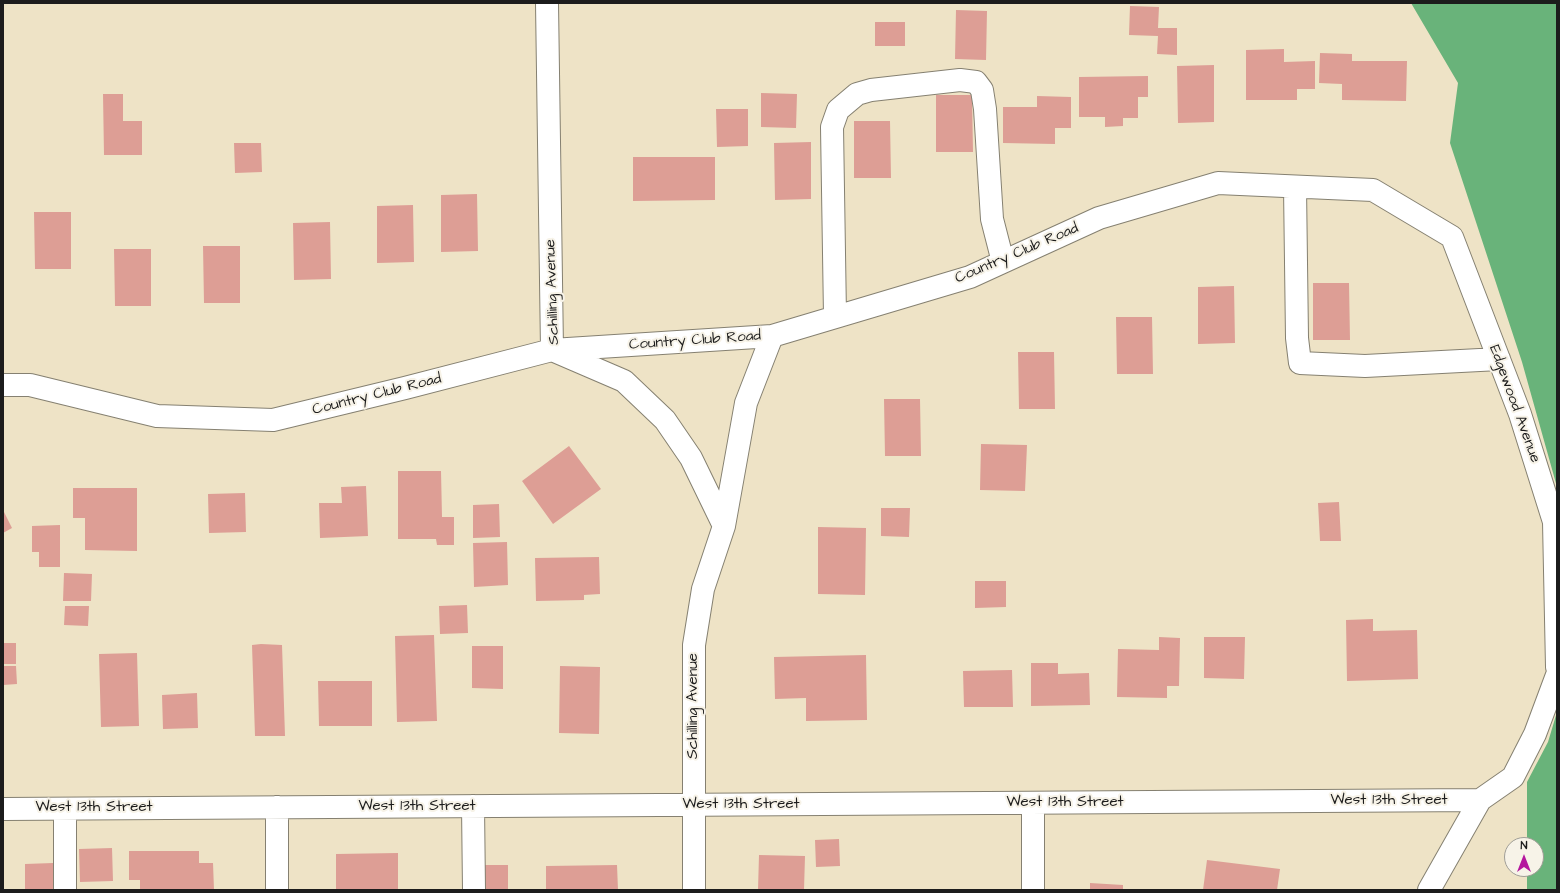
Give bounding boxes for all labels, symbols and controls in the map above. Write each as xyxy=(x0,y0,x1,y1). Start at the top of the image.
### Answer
street label: Country Club Road xyxy=(953,220,1081,288)
street label: Schilling Avenue xyxy=(542,239,564,345)
street label: Country Club Road xyxy=(628,327,762,355)
street label: Edgewood Avenue xyxy=(1484,343,1544,465)
street label: Country Club Road xyxy=(311,370,443,420)
street label: Schilling Avenue xyxy=(685,653,703,759)
street label: West 13th Street xyxy=(1330,792,1448,810)
street label: West 13th Street xyxy=(1006,794,1124,812)
street label: West 13th Street xyxy=(682,796,800,814)
street label: West 13th Street xyxy=(358,798,476,816)
street label: West 13th Street xyxy=(35,799,153,817)
north arrow xyxy=(1504,837,1544,877)
text: N xyxy=(1521,838,1527,853)

